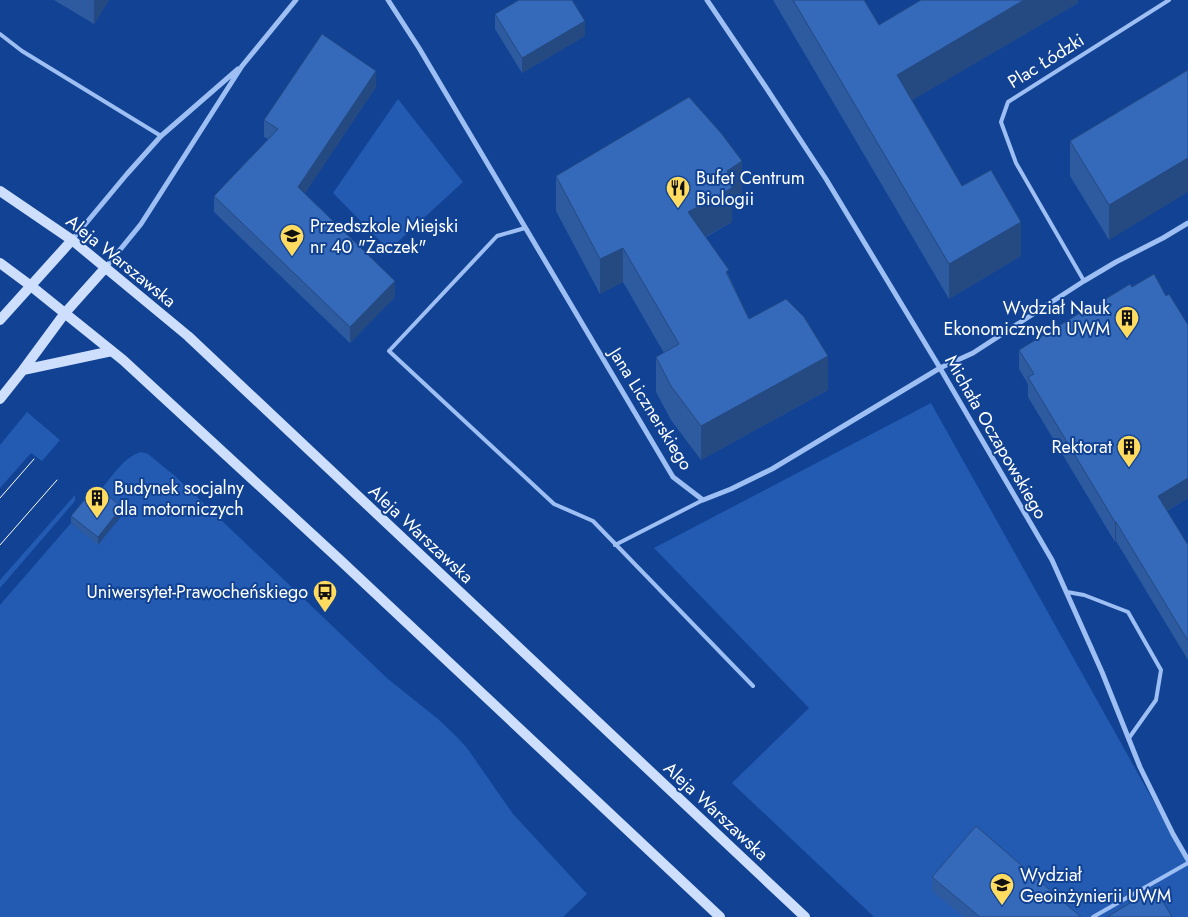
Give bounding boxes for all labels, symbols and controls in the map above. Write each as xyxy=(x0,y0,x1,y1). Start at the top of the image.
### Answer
street label: Plac Łódzki xyxy=(1003,27,1089,95)
place label: Bufet Centrum Biologii xyxy=(696,165,805,212)
restaurant icon: Bufet Centrum Biologii xyxy=(665,175,691,209)
street label: Aleja Warszawska xyxy=(60,208,182,314)
place label: Przedszkole Miejski nr 40 "Żaczek" xyxy=(310,213,458,260)
school or university icon: Przedszkole Miejski nr 40 "Żaczek" xyxy=(279,223,305,257)
place label: Wydział Nauk Ekonomicznych UWM xyxy=(944,295,1110,342)
building icon: Wydział Nauk Ekonomicznych UWM xyxy=(1114,305,1140,339)
street label: Jana Licznerskiego xyxy=(602,341,699,476)
street label: Michała Oczapowskiego xyxy=(938,350,1054,524)
place label: Rektorat xyxy=(1051,434,1113,460)
building icon: Rektorat xyxy=(1116,434,1142,468)
place label: Budynek socjalny dla motorniczych xyxy=(114,475,244,522)
street label: Aleja Warszawska xyxy=(363,479,479,589)
building icon: Budynek socjalny dla motorniczych xyxy=(84,485,110,519)
place label: Uniwersytet-Prawocheńskiego xyxy=(86,579,308,605)
bus stop icon: Uniwersytet-Prawocheńskiego xyxy=(312,579,338,613)
street label: Aleja Warszawska xyxy=(658,756,774,866)
place label: Wydział Geoinżynierii UWM xyxy=(1020,862,1171,909)
school or university icon: Wydział Geoinżynierii UWM xyxy=(989,872,1015,906)

